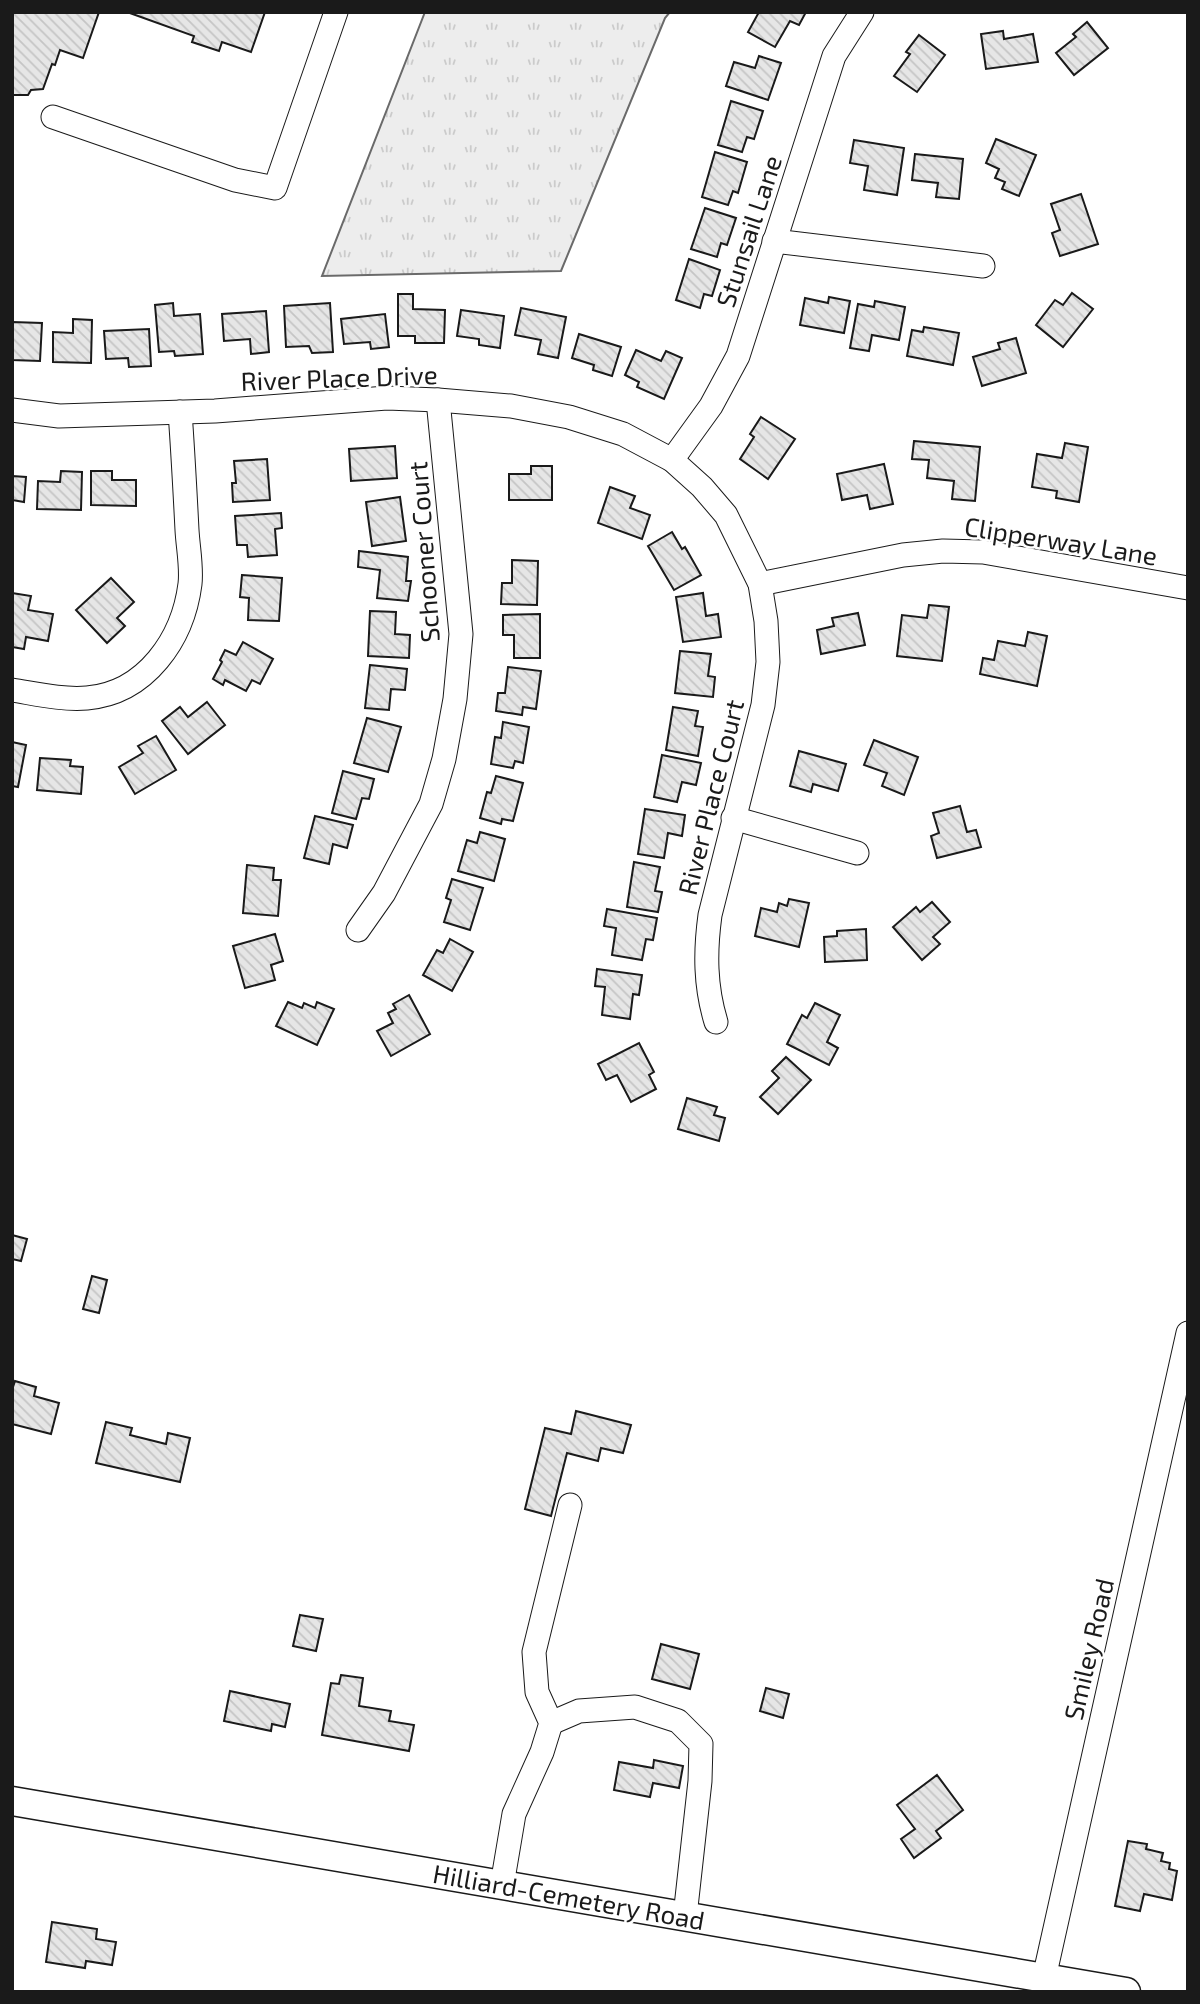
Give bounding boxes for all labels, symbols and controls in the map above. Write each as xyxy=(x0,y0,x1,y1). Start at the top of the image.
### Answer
street label: Stunsail Lane xyxy=(709,151,787,311)
street label: River Place Drive xyxy=(240,358,438,396)
street label: Schooner Court xyxy=(401,460,445,644)
street label: Clipperway Lane xyxy=(962,509,1160,571)
street label: River Place Court xyxy=(671,696,749,898)
street label: Smiley Road xyxy=(1057,1575,1119,1723)
street label: Hilliard-Cemetery Road xyxy=(431,1857,707,1935)

